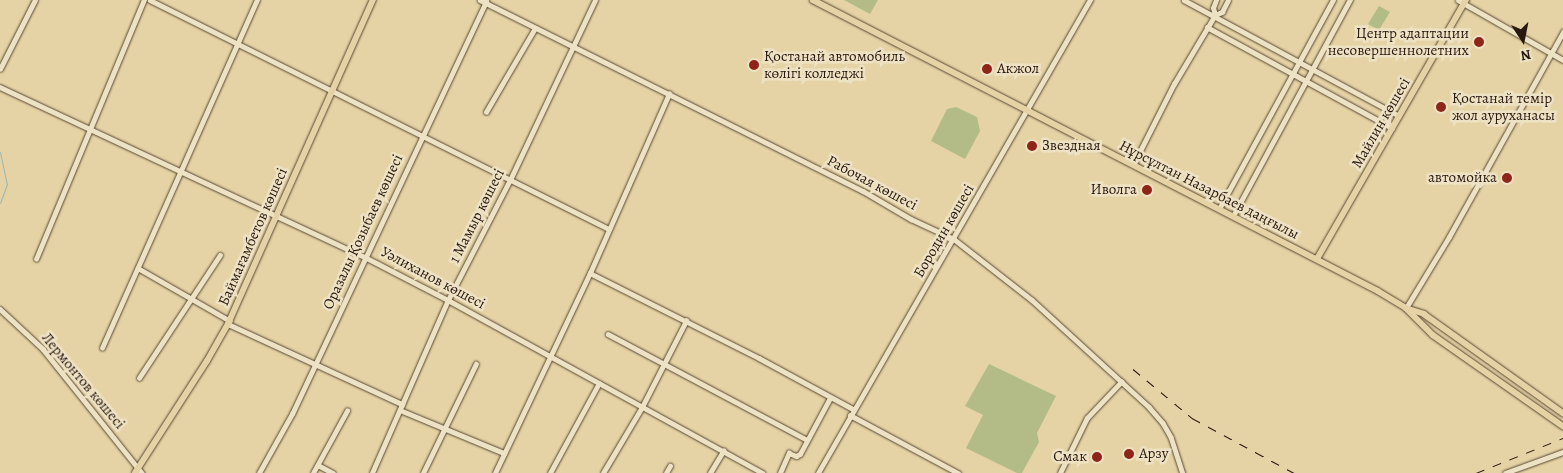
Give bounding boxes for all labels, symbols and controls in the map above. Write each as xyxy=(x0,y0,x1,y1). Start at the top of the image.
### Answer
north arrow xyxy=(1498,15,1548,65)
place label: Центр адаптации несовершеннолетних xyxy=(1328,24,1469,59)
marker: Центр адаптации несовершеннолетних xyxy=(1473,36,1485,48)
text: N xyxy=(1519,45,1533,66)
place label: Қостанай автомобиль көлігі колледжі xyxy=(764,47,905,82)
marker: Қостанай автомобиль көлігі колледжі xyxy=(748,59,760,71)
place label: Акжол xyxy=(997,60,1039,78)
marker: Акжол xyxy=(981,63,993,75)
street label: Майлин көшесі xyxy=(1348,75,1414,171)
place label: Қостанай темір жол ауруханасы xyxy=(1452,89,1555,124)
marker: Қостанай темір жол ауруханасы xyxy=(1434,100,1448,114)
place label: Звездная xyxy=(1042,137,1100,155)
street label: Нұрсұлтан Назарбаев даңғылы xyxy=(1116,137,1302,243)
marker: Звездная xyxy=(1026,140,1038,152)
street label: Оразалы Қозыбаев көшесі xyxy=(319,152,407,312)
street label: Рабочая көшесі xyxy=(824,152,920,214)
street label: Баймағамбетов көшесі xyxy=(214,165,292,309)
street label: 1 Мамыр көшесі xyxy=(445,166,509,266)
place label: автомойка xyxy=(1428,169,1497,187)
marker: автомойка xyxy=(1501,172,1513,184)
street label: Бородин көшесі xyxy=(910,181,978,281)
place label: Иволга xyxy=(1091,181,1137,199)
marker: Иволга xyxy=(1141,184,1153,196)
street label: Уәлиханов көшесі xyxy=(378,243,488,313)
street label: Лермонтов көшесі xyxy=(38,329,128,433)
place label: Арзу xyxy=(1139,445,1169,463)
place label: Смак xyxy=(1053,448,1087,466)
marker: Арзу xyxy=(1123,448,1135,460)
marker: Смак xyxy=(1091,451,1103,463)

